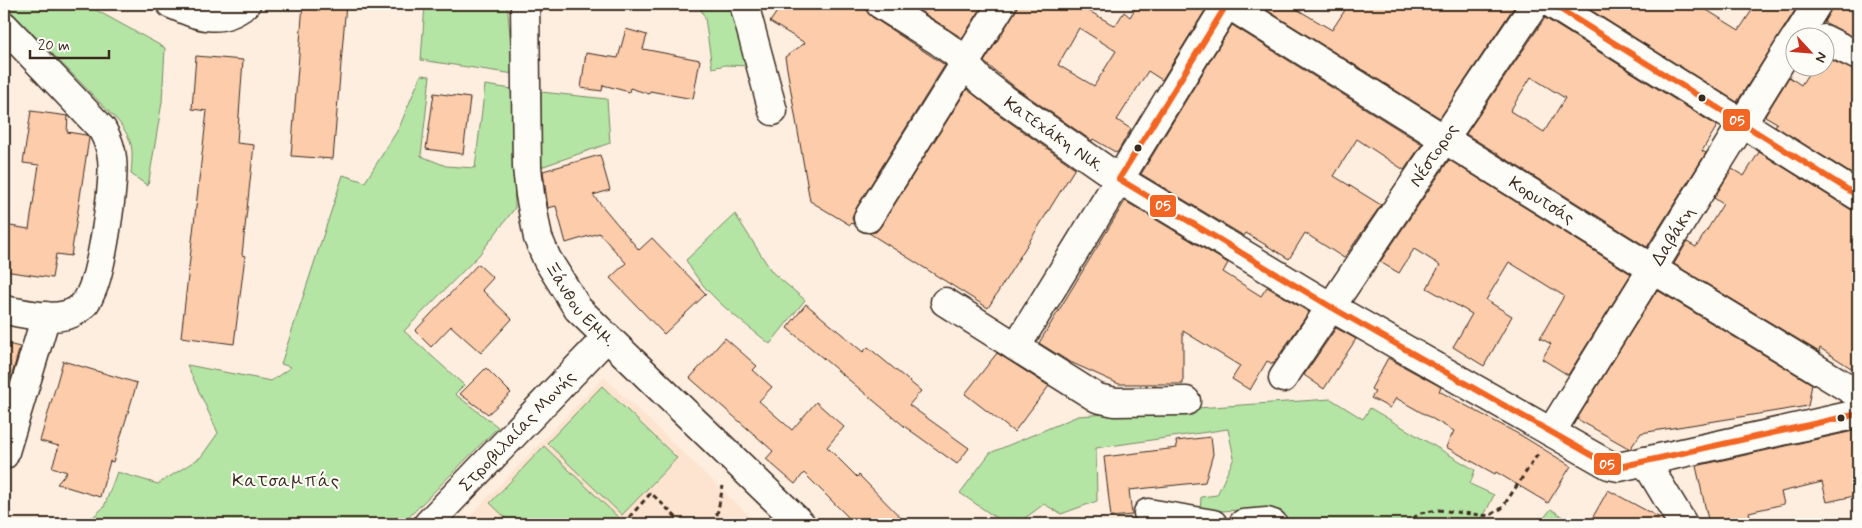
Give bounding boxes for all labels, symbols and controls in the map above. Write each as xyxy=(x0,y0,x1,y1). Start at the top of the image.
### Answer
scale bar xyxy=(30,28,109,60)
north arrow xyxy=(1784,28,1834,78)
text: 20 m xyxy=(38,36,70,56)
text: N xyxy=(1811,49,1831,65)
street label: Κατεχάκη Νικ. xyxy=(999,91,1108,178)
unlabelled marker xyxy=(1697,93,1707,103)
line badge: 05 xyxy=(1722,108,1751,132)
text: 05 xyxy=(1729,112,1745,130)
street label: Νέστορος xyxy=(1404,119,1464,192)
unlabelled marker xyxy=(1133,143,1143,153)
street label: Κορυτσάς xyxy=(1504,171,1579,230)
line badge: 05 xyxy=(1149,194,1177,218)
text: 05 xyxy=(1155,197,1171,215)
street label: Δαβάκη xyxy=(1646,202,1701,270)
street label: Ξάνθου Εμμ. xyxy=(538,257,621,352)
street label: Στροβιλαίας Μονής xyxy=(454,366,582,497)
unlabelled marker xyxy=(1836,413,1846,423)
line badge: 05 xyxy=(1593,452,1622,476)
text: 05 xyxy=(1599,456,1615,474)
district label: Κατσαμπάς xyxy=(232,468,340,493)

